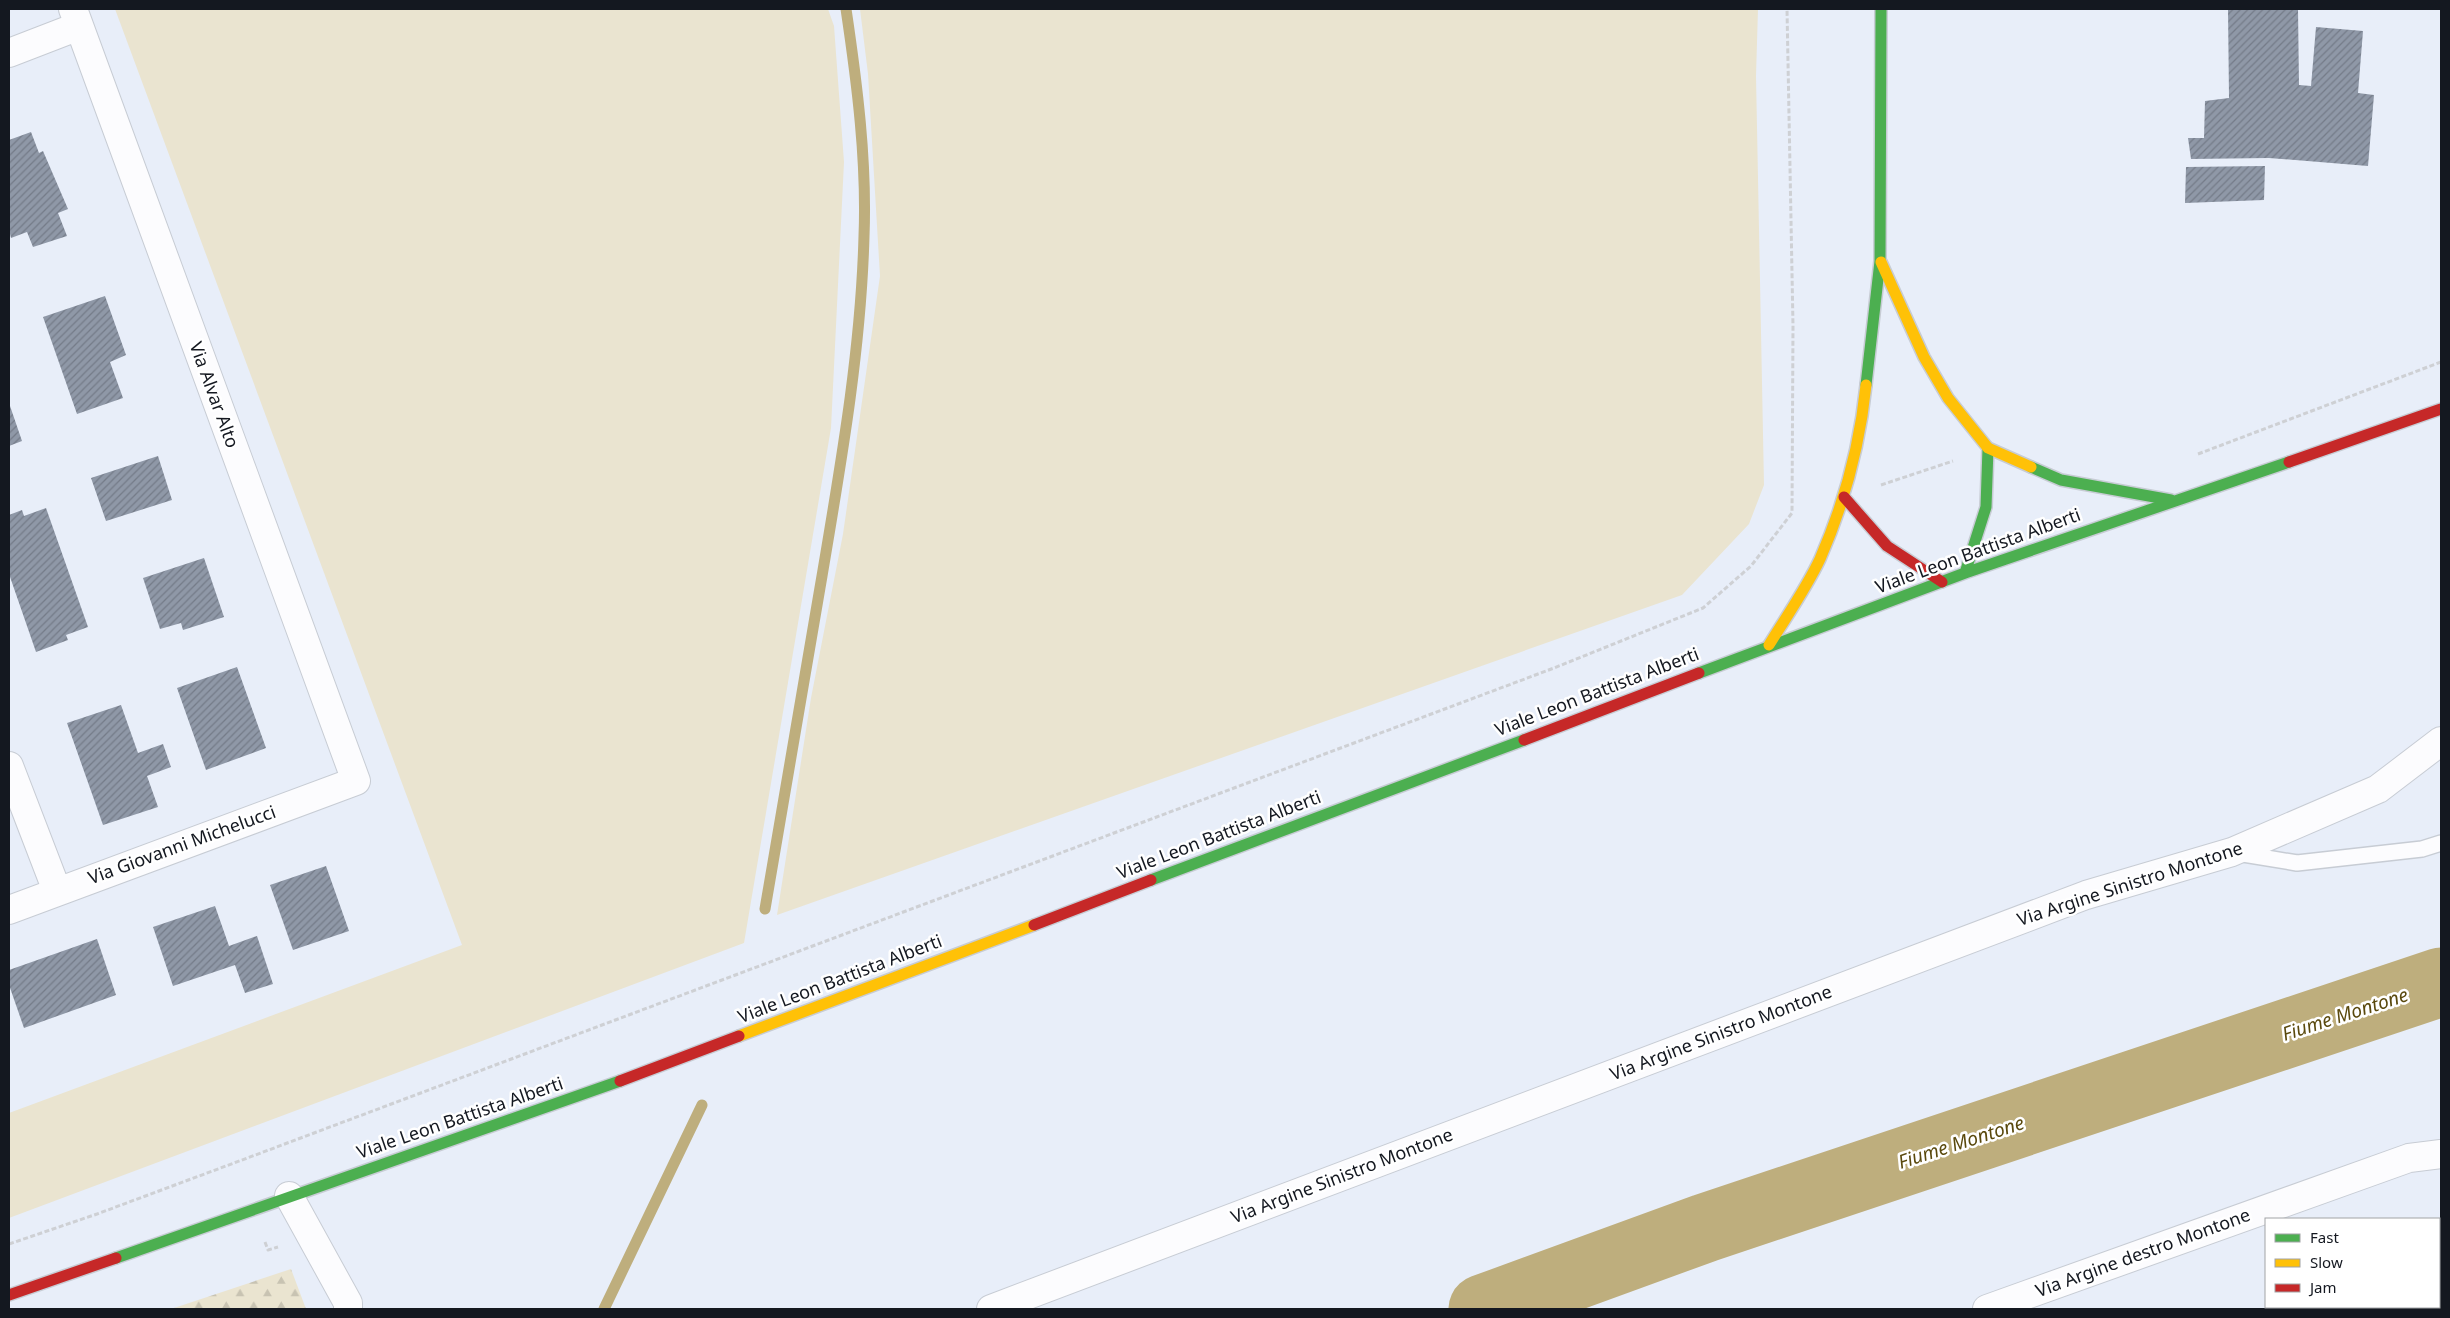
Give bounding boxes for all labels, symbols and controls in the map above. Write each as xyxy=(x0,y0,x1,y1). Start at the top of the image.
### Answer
street label: Via Alvar Alto xyxy=(185,338,245,451)
street label: Viale Leon Battista Alberti xyxy=(1872,502,2084,598)
street label: Viale Leon Battista Alberti xyxy=(1491,641,1702,741)
street label: Viale Leon Battista Alberti xyxy=(1113,784,1324,884)
street label: Via Giovanni Michelucci xyxy=(85,799,279,889)
street label: Via Argine Sinistro Montone xyxy=(2014,835,2245,931)
street label: Viale Leon Battista Alberti xyxy=(734,928,945,1028)
street label: Via Argine Sinistro Montone xyxy=(1606,979,1835,1086)
water label: Fiume Montone xyxy=(2279,981,2411,1047)
street label: Viale Leon Battista Alberti xyxy=(353,1070,566,1164)
water label: Fiume Montone xyxy=(1895,1109,2027,1175)
street label: Via Argine Sinistro Montone xyxy=(1227,1122,1456,1229)
street label: Via Argine destro Montone xyxy=(2032,1202,2253,1302)
legend xyxy=(2265,1218,2440,1308)
text: Fast xyxy=(2310,1227,2339,1247)
text: Slow xyxy=(2310,1252,2343,1272)
text: Jam xyxy=(2308,1277,2337,1297)

